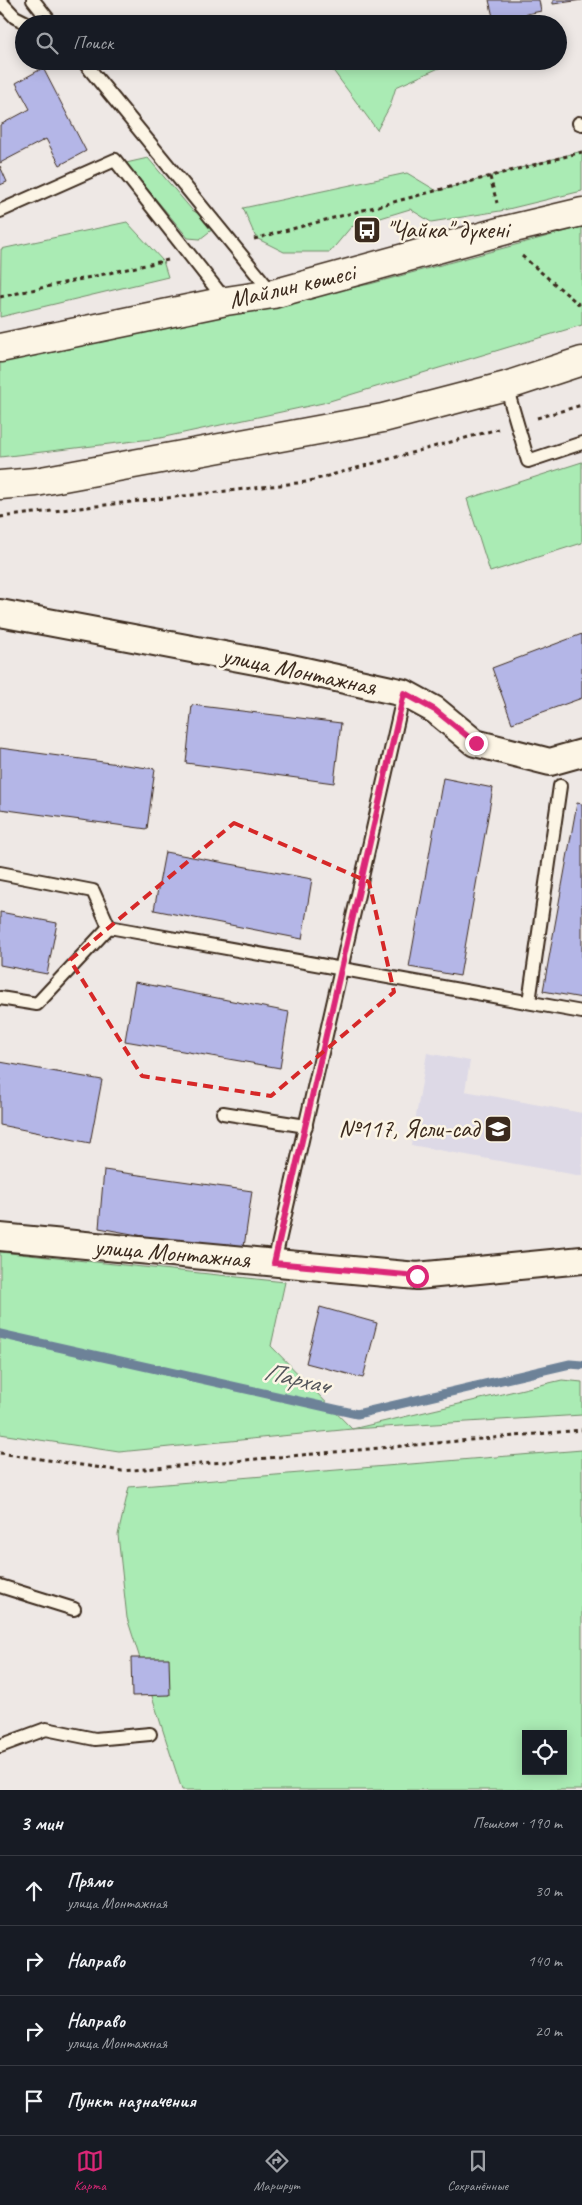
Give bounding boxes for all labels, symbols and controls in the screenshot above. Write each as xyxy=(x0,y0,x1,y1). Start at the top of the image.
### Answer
search box xyxy=(15,15,567,70)
icon: search xyxy=(33,29,61,57)
text: Поиск xyxy=(73,31,113,55)
place label: "Чайка" дүкені xyxy=(386,214,512,246)
bus stop icon: "Чайка" дүкені xyxy=(352,215,382,245)
street label: Майлин көшесі xyxy=(226,255,361,316)
street label: улица Монтажная xyxy=(217,639,380,703)
route end xyxy=(465,732,488,755)
place label: №117, Ясли-сад xyxy=(338,1113,481,1145)
school or university icon: №117, Ясли-сад xyxy=(483,1114,513,1144)
street label: улица Монтажная xyxy=(91,1230,252,1276)
route start xyxy=(406,1265,429,1288)
water label: Пархач xyxy=(261,1355,336,1402)
map controls xyxy=(522,1730,567,1775)
button: locate xyxy=(522,1730,567,1775)
text: 3 мин xyxy=(20,1810,63,1836)
text: Пешком · 190 m xyxy=(473,1813,562,1833)
text: Прямо xyxy=(67,1869,112,1893)
icon: ahead xyxy=(20,1877,48,1905)
text: 30 m xyxy=(535,1881,562,1901)
text: улица Монтажная xyxy=(67,1893,167,1913)
icon: right xyxy=(20,1947,48,1975)
text: Направо xyxy=(67,1949,125,1973)
text: 140 m xyxy=(528,1951,562,1971)
text: Направо xyxy=(67,2009,125,2033)
icon: right xyxy=(20,2017,48,2045)
text: 20 m xyxy=(535,2021,562,2041)
text: улица Монтажная xyxy=(67,2033,167,2053)
icon: arrive xyxy=(20,2087,48,2115)
text: Пункт назначения xyxy=(67,2089,196,2113)
tab: Карта xyxy=(74,2147,106,2194)
tab: Маршрут xyxy=(254,2147,300,2194)
tab: Сохранённые xyxy=(447,2147,508,2194)

